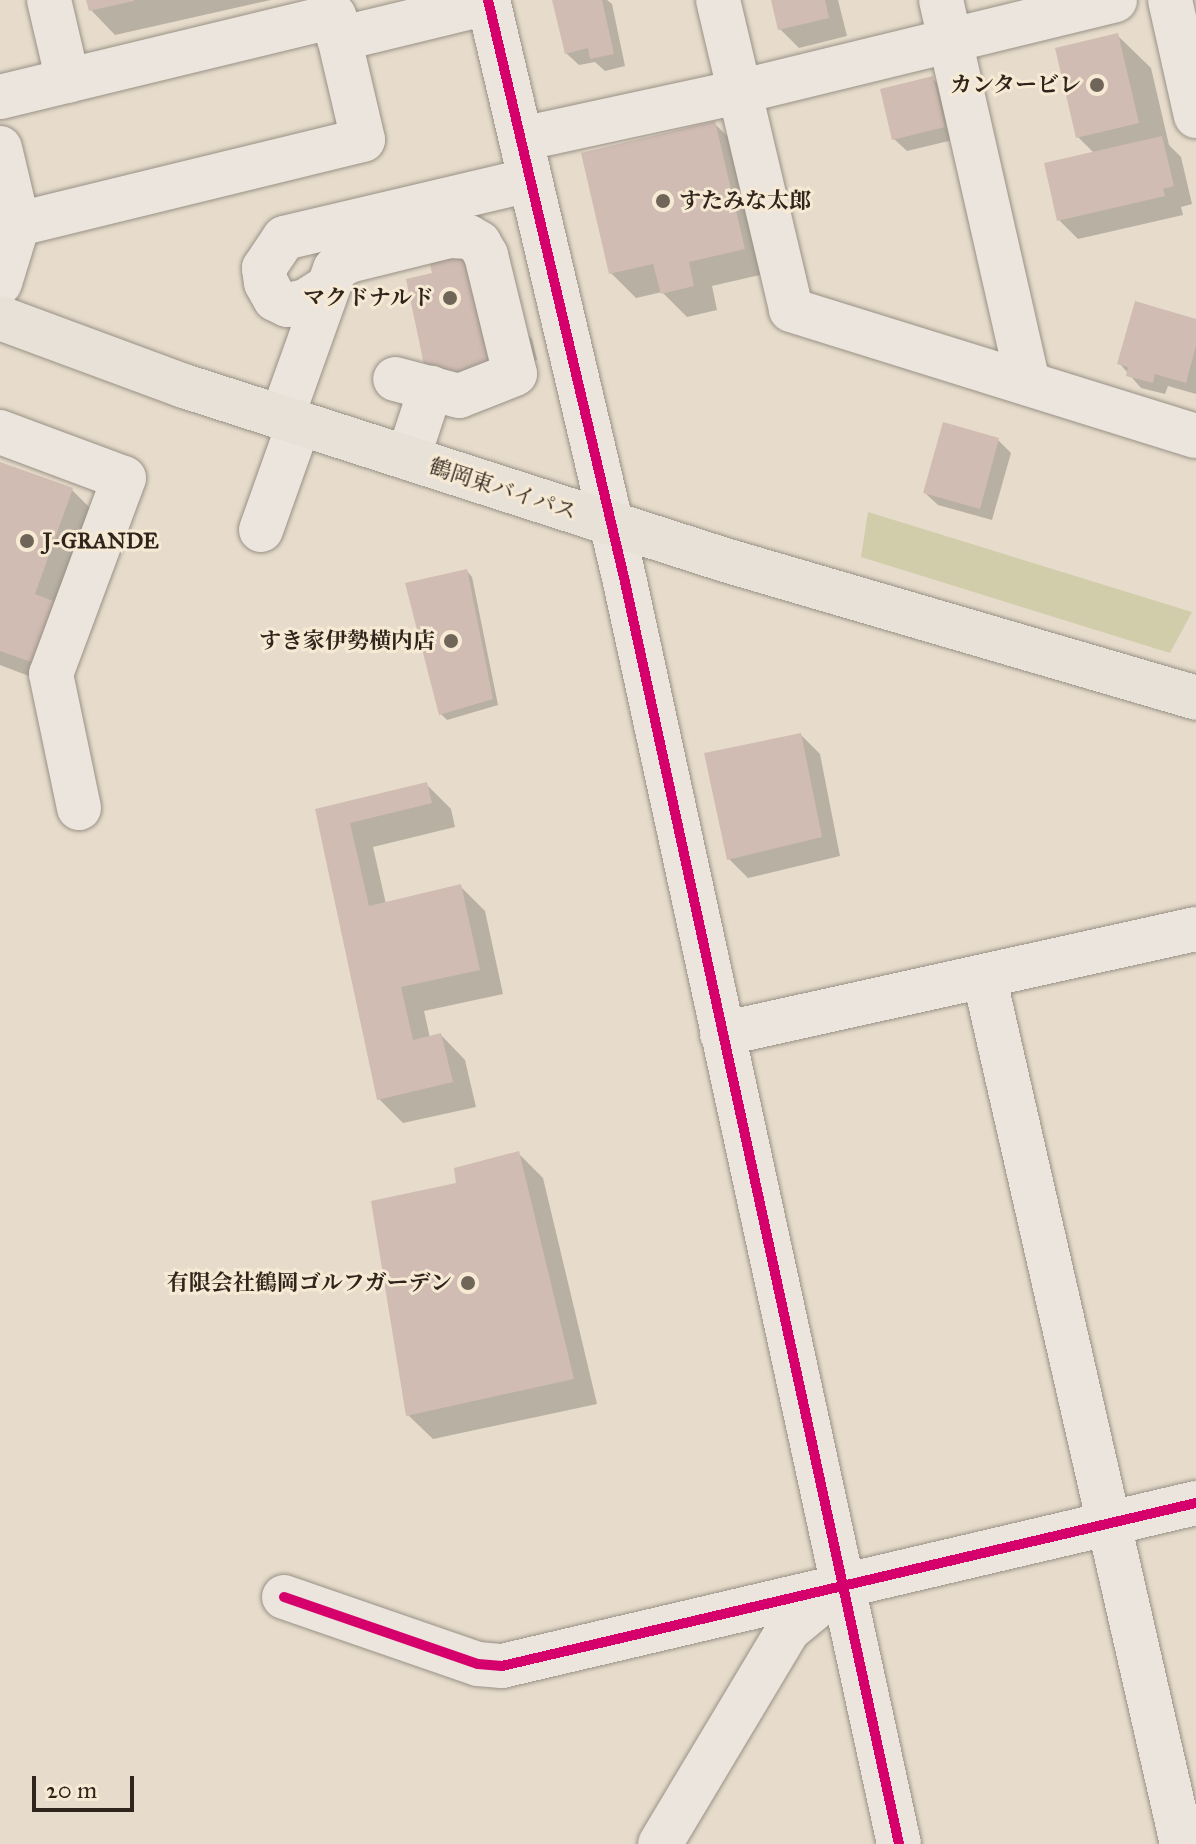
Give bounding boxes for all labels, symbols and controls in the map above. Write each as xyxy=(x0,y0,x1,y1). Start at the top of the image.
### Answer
place label: カンタービレ xyxy=(949,72,1081,98)
marker: カンタービレ xyxy=(1088,76,1106,94)
place label: すたみな太郎 xyxy=(679,188,811,214)
marker: すたみな太郎 xyxy=(654,192,672,210)
place label: マクドナルド xyxy=(302,285,434,311)
marker: マクドナルド xyxy=(441,289,459,307)
street label: 鶴岡東バイパス xyxy=(426,453,580,525)
place label: J-GRANDE xyxy=(43,528,159,554)
marker: J-GRANDE xyxy=(18,532,36,550)
place label: すき家伊勢横内店 xyxy=(259,628,435,654)
marker: すき家伊勢横内店 xyxy=(442,632,460,650)
place label: 有限会社鶴岡ゴルフガーデン xyxy=(166,1270,452,1296)
marker: 有限会社鶴岡ゴルフガーデン xyxy=(459,1274,477,1292)
scale bar xyxy=(36,1760,138,1810)
text: 20 m xyxy=(46,1775,97,1805)

